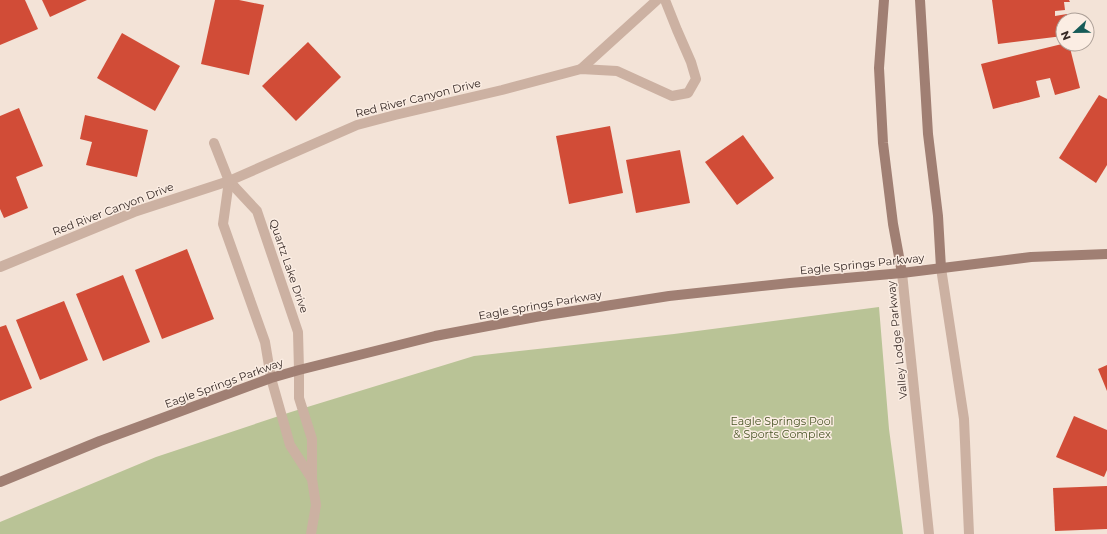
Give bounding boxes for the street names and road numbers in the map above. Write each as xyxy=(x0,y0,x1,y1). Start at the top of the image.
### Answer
street label: Red River Canyon Drive xyxy=(354,76,483,120)
street label: Red River Canyon Drive xyxy=(50,179,176,239)
street label: Quartz Lake Drive xyxy=(266,217,312,315)
street label: Eagle Springs Parkway xyxy=(799,251,925,277)
street label: Valley Lodge Parkway xyxy=(884,280,910,400)
street label: Eagle Springs Parkway xyxy=(477,287,603,323)
street label: Eagle Springs Parkway xyxy=(163,355,285,411)

